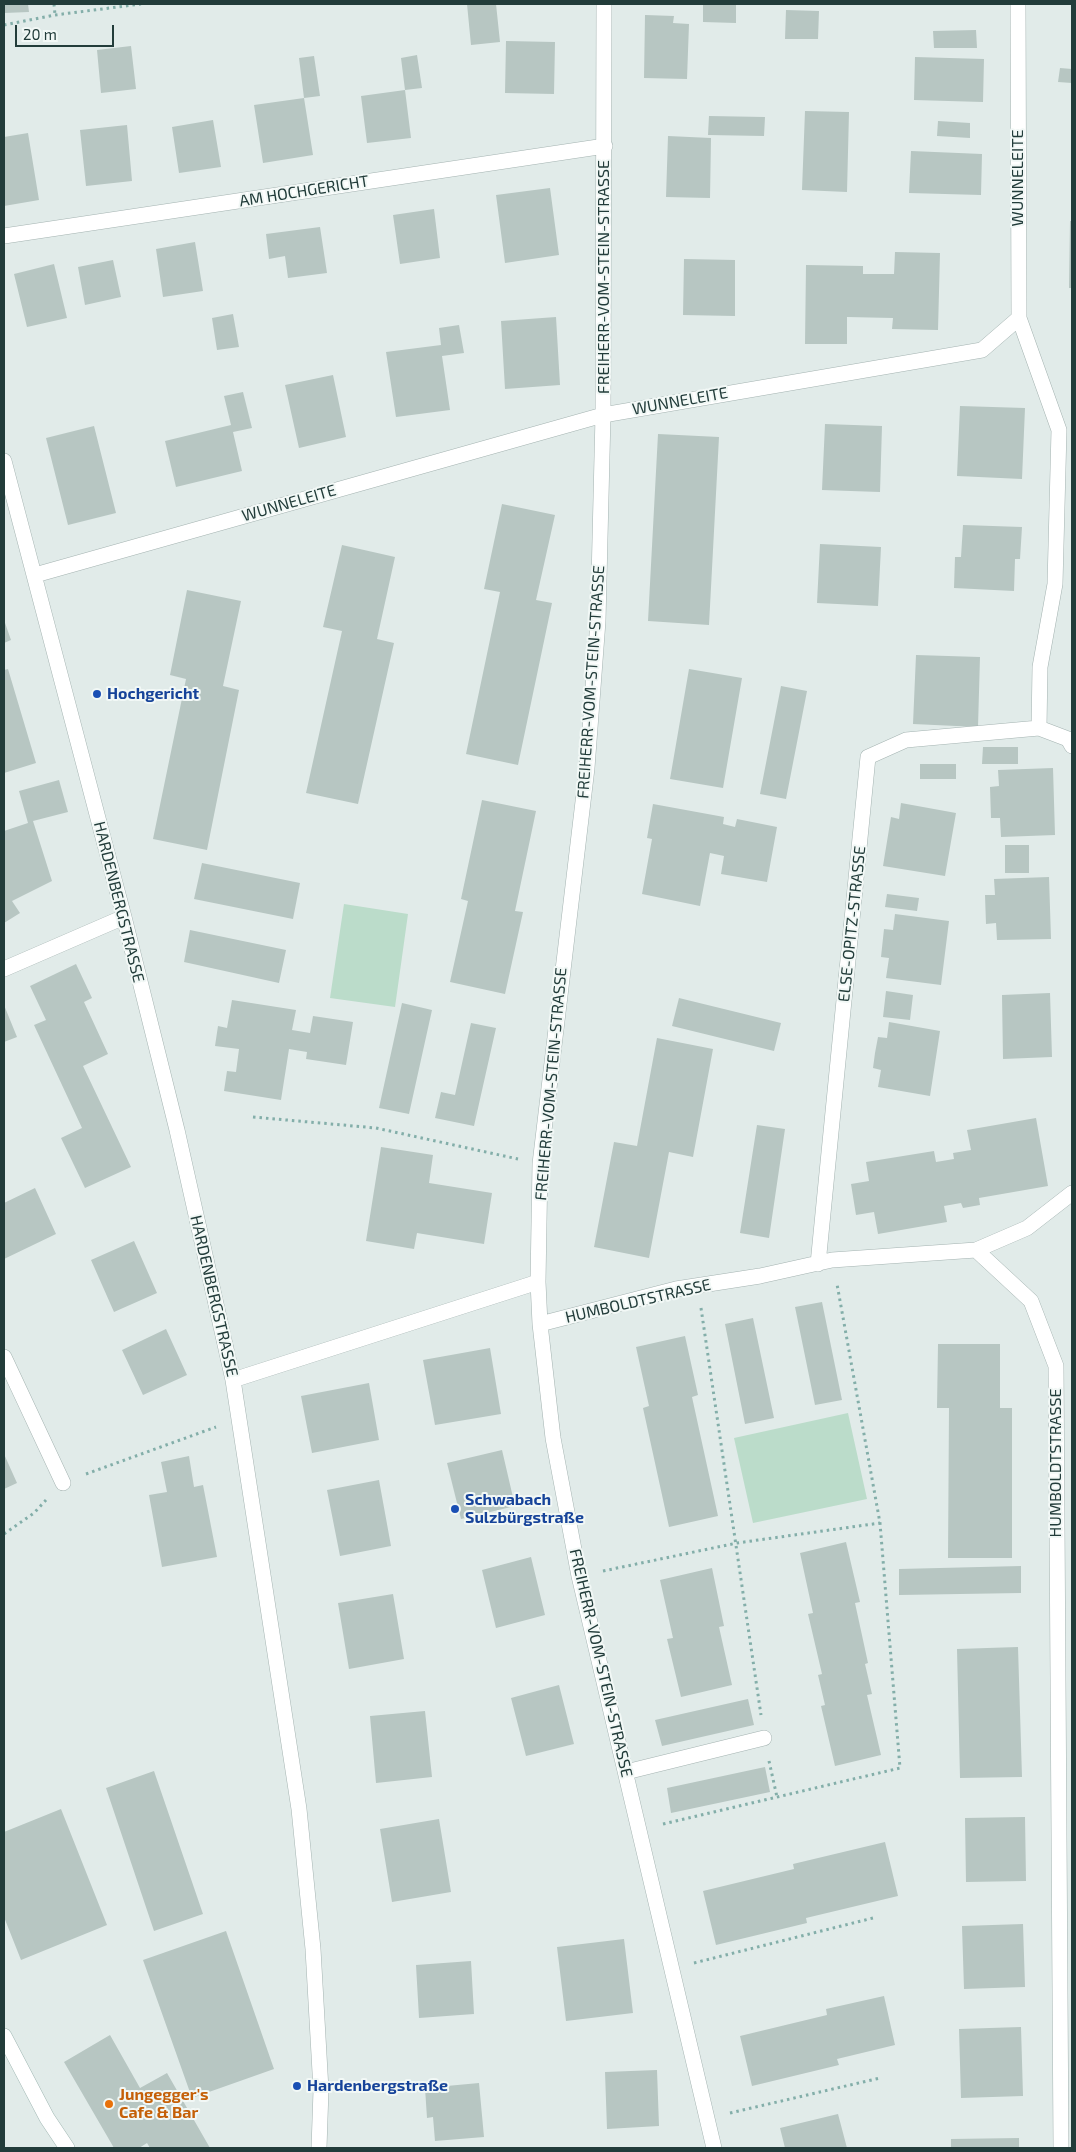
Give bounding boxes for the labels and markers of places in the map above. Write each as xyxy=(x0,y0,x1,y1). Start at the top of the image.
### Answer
place label: Hochgericht xyxy=(107,684,199,704)
marker: Hochgericht xyxy=(91,688,103,700)
place label: Schwabach Sulzbürgstraße xyxy=(465,1490,584,1528)
marker: Schwabach Sulzbürgstraße xyxy=(449,1503,461,1515)
place label: Hardenbergstraße xyxy=(307,2076,448,2096)
marker: Hardenbergstraße xyxy=(291,2080,303,2092)
place label: Jungegger's Cafe & Bar xyxy=(119,2085,209,2123)
marker: Jungegger's Cafe & Bar xyxy=(103,2098,115,2110)

